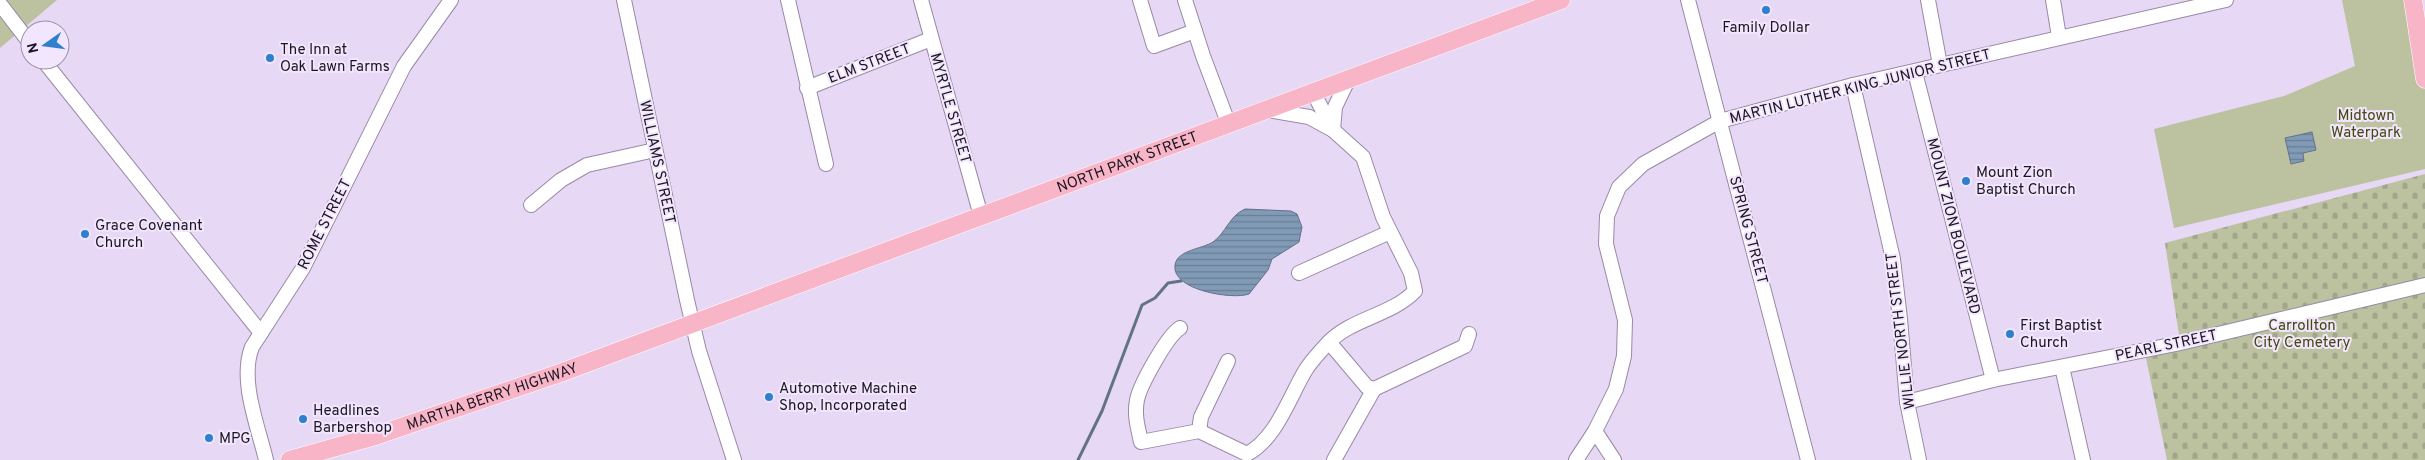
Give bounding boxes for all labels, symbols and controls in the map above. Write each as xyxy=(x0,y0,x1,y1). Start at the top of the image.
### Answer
marker: Family Dollar xyxy=(1760,4,1772,16)
place label: Family Dollar xyxy=(1722,19,1810,38)
north arrow xyxy=(20,20,70,70)
street label: ELM STREET xyxy=(826,40,913,89)
text: N xyxy=(24,41,43,55)
place label: The Inn at Oak Lawn Farms xyxy=(280,41,390,77)
street label: MARTIN LUTHER KING JUNIOR STREET xyxy=(1728,46,1993,129)
street label: MYRTLE STREET xyxy=(925,51,974,166)
marker: The Inn at Oak Lawn Farms xyxy=(264,52,276,64)
street label: WILLIAMS STREET xyxy=(634,99,679,226)
park label: Midtown Waterpark xyxy=(2331,107,2401,143)
street label: NORTH PARK STREET xyxy=(1055,128,1201,198)
street label: MOUNT ZION BOULEVARD xyxy=(1921,136,1984,317)
place label: Mount Zion Baptist Church xyxy=(1976,164,2076,200)
street label: SPRING STREET xyxy=(1724,174,1771,286)
marker: Mount Zion Baptist Church xyxy=(1960,175,1972,187)
street label: ROME STREET xyxy=(294,176,356,273)
place label: Grace Covenant Church xyxy=(95,217,203,253)
marker: Grace Covenant Church xyxy=(79,228,91,240)
street label: WILLIE NORTH STREET xyxy=(1882,251,1921,410)
place label: First Baptist Church xyxy=(2020,317,2102,353)
park label: Carrollton City Cemetery xyxy=(2254,317,2350,353)
street label: PEARL STREET xyxy=(2113,326,2219,367)
marker: First Baptist Church xyxy=(2004,328,2016,340)
street label: MARTHA BERRY HIGHWAY xyxy=(404,359,581,436)
place label: Automotive Machine Shop, Incorporated xyxy=(779,380,917,416)
marker: Automotive Machine Shop, Incorporated xyxy=(763,391,775,403)
place label: Headlines Barbershop xyxy=(313,402,392,438)
marker: Headlines Barbershop xyxy=(297,413,309,425)
place label: MPG xyxy=(219,430,251,449)
marker: MPG xyxy=(203,432,215,444)

